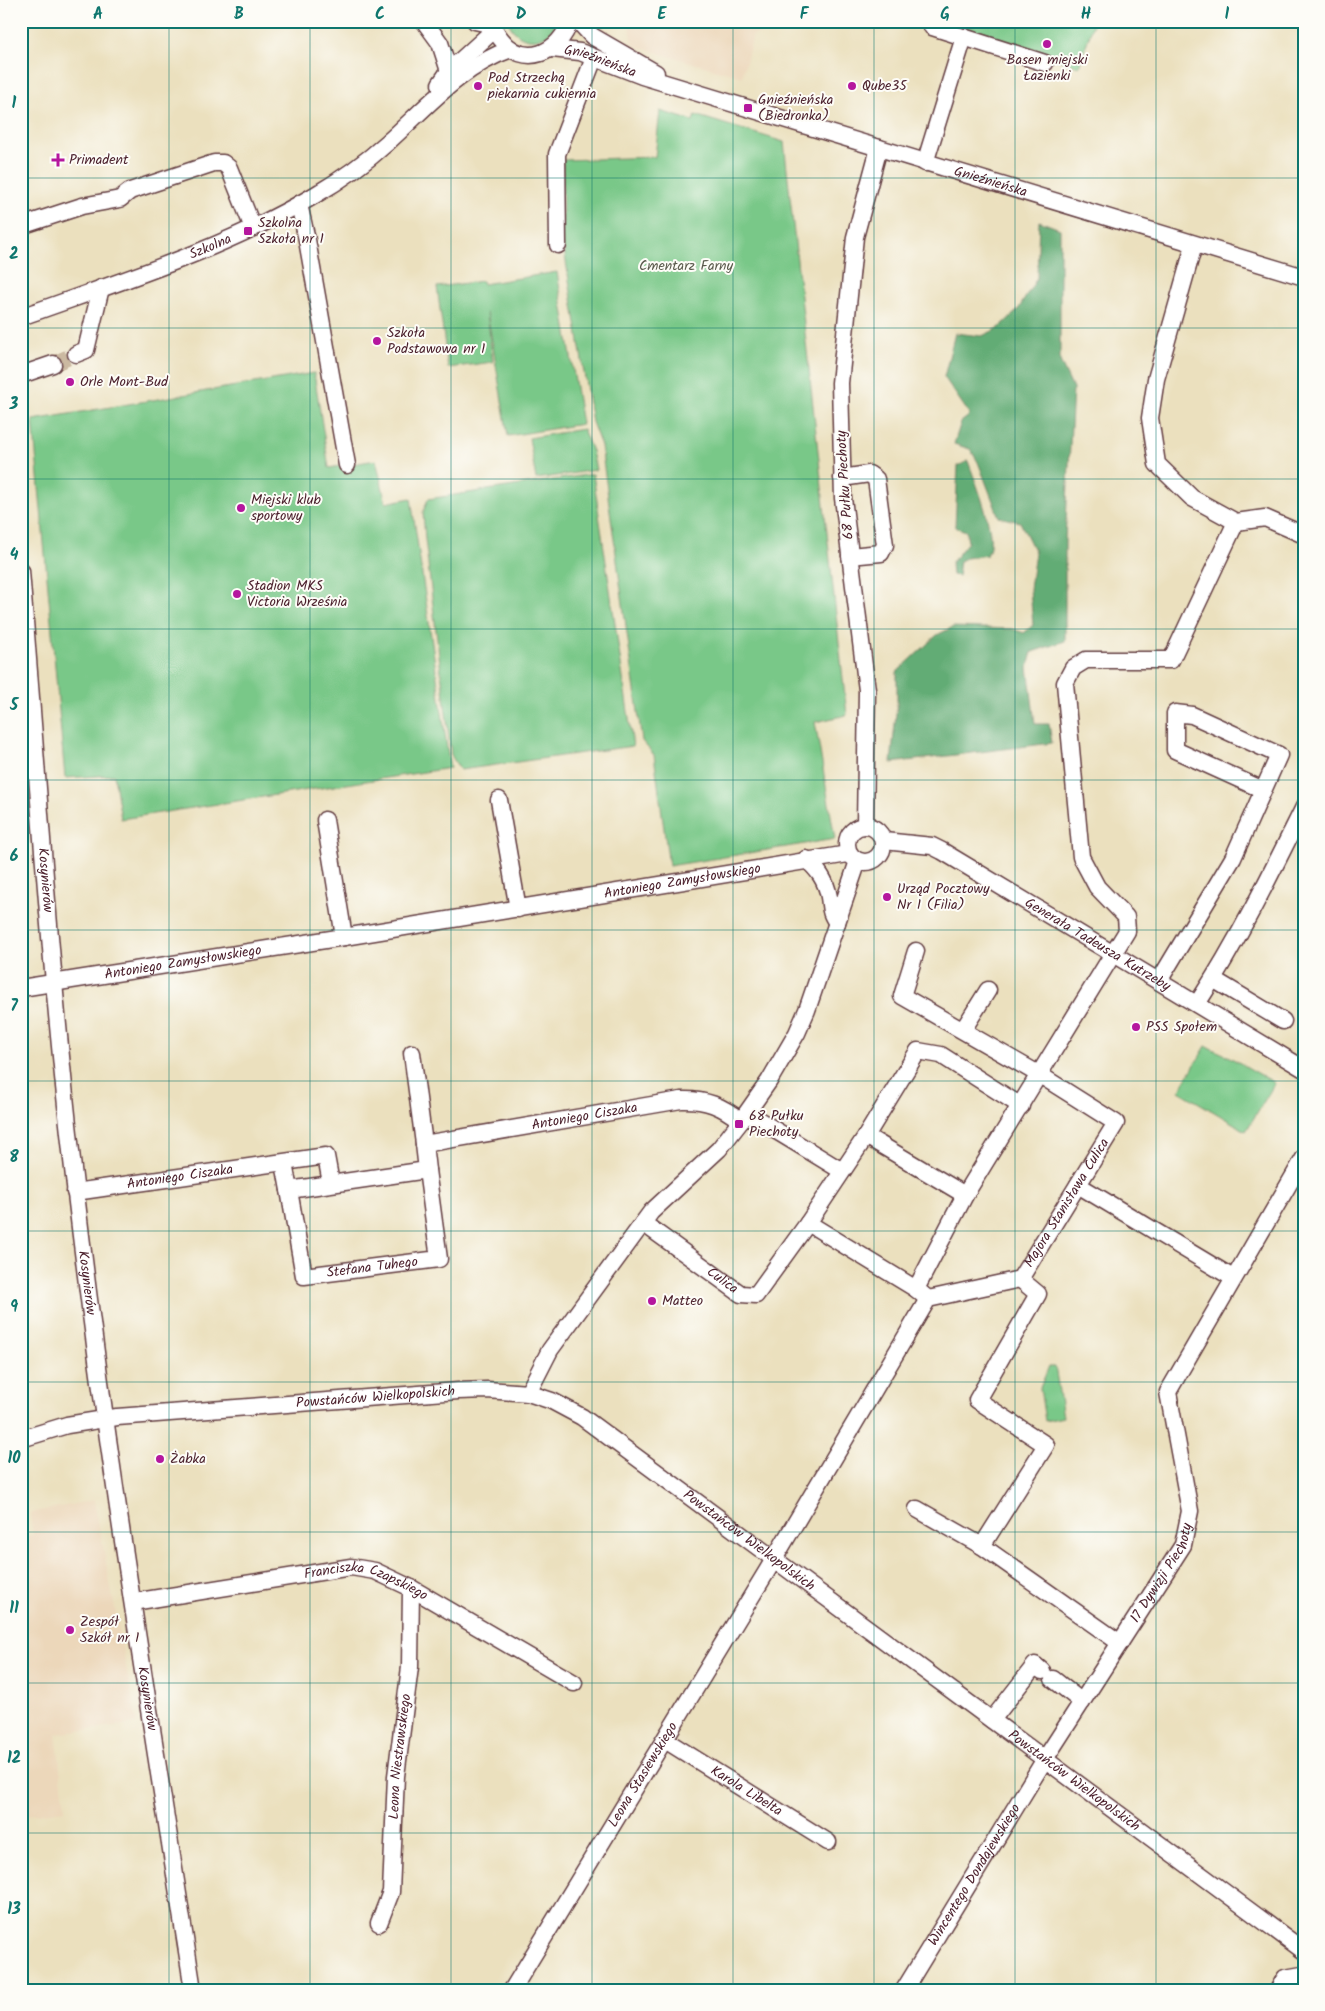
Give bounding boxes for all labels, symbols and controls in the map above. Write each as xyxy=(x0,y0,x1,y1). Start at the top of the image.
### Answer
text: A xyxy=(93,2,103,27)
text: B xyxy=(234,2,244,27)
text: C xyxy=(375,2,385,27)
text: D xyxy=(516,2,527,27)
text: E xyxy=(658,2,668,27)
text: F xyxy=(800,2,810,27)
text: G xyxy=(940,2,950,27)
text: H xyxy=(1081,2,1091,27)
text: I xyxy=(1225,2,1230,27)
marker: Basen miejski Łazienki xyxy=(1041,38,1053,50)
street label: Gnieźnieńska xyxy=(563,39,640,84)
place label: Basen miejski Łazienki xyxy=(1006,49,1088,87)
place label: Pod Strzechą piekarnia cukiernia xyxy=(487,67,596,105)
place label: Qube35 xyxy=(862,75,908,97)
marker: Pod Strzechą piekarnia cukiernia xyxy=(472,80,484,92)
marker: Qube35 xyxy=(846,80,858,92)
place label: Gnieźnieńska (Biedronka) xyxy=(758,89,833,127)
text: 1 xyxy=(12,91,17,116)
marker: Gnieźnieńska (Biedronka) xyxy=(742,102,754,114)
place label: Primadent xyxy=(69,149,129,171)
marker: Primadent xyxy=(51,153,65,167)
street label: Gnieźnieńska xyxy=(951,160,1030,203)
place label: Szkolna Szkoła nr 1 xyxy=(258,212,324,250)
marker: Szkolna Szkoła nr 1 xyxy=(242,225,254,237)
street label: Szkolna xyxy=(186,228,235,266)
text: 2 xyxy=(9,242,19,267)
park label: Cmentarz Farny xyxy=(639,255,734,277)
place label: Szkoła Podstawowa nr 1 xyxy=(387,322,485,360)
marker: Szkoła Podstawowa nr 1 xyxy=(371,335,383,347)
place label: Orle Mont-Bud xyxy=(80,371,169,393)
marker: Orle Mont-Bud xyxy=(64,376,76,388)
text: 3 xyxy=(9,392,19,417)
street label: 68 Pułku Piechoty xyxy=(830,429,860,540)
place label: Miejski klub sportowy xyxy=(251,489,321,527)
marker: Miejski klub sportowy xyxy=(235,502,247,514)
text: 4 xyxy=(10,543,19,568)
place label: Stadion MKS Victoria Września xyxy=(247,575,347,613)
marker: Stadion MKS Victoria Września xyxy=(231,588,243,600)
text: 5 xyxy=(9,693,20,718)
text: 6 xyxy=(10,844,19,869)
street label: Kosynierów xyxy=(32,847,59,914)
street label: Antoniego Zamysłowskiego xyxy=(602,858,762,905)
place label: Urząd Pocztowy Nr 1 (Filia) xyxy=(897,878,990,916)
marker: Urząd Pocztowy Nr 1 (Filia) xyxy=(881,891,893,903)
street label: Generała Tadeusza Kutrzeby xyxy=(1020,892,1175,997)
street label: Antoniego Zamysłowskiego xyxy=(103,939,263,986)
text: 7 xyxy=(10,994,18,1019)
place label: PSS Społem xyxy=(1146,1016,1217,1038)
marker: PSS Społem xyxy=(1130,1021,1142,1033)
street label: Antoniego Ciszaka xyxy=(530,1097,639,1136)
place label: 68 Pułku Piechoty xyxy=(749,1105,804,1143)
marker: 68 Pułku Piechoty xyxy=(733,1118,745,1130)
street label: Majora Stanisława Culica xyxy=(1018,1134,1115,1272)
text: 8 xyxy=(9,1145,19,1170)
street label: Antoniego Ciszaka xyxy=(125,1158,235,1195)
street label: Kosynierów xyxy=(72,1249,102,1317)
street label: Stefana Tuhego xyxy=(325,1251,419,1284)
street label: Culica xyxy=(702,1261,743,1300)
place label: Matteo xyxy=(662,1290,703,1312)
text: 9 xyxy=(10,1295,18,1320)
marker: Matteo xyxy=(646,1295,658,1307)
street label: Powstańców Wielkopolskich xyxy=(295,1380,456,1414)
text: 10 xyxy=(7,1446,21,1471)
place label: Żabka xyxy=(170,1448,206,1470)
marker: Żabka xyxy=(154,1453,166,1465)
street label: Powstańców Wielkopolskich xyxy=(678,1484,820,1597)
street label: 17 Dywizji Piechoty xyxy=(1125,1521,1198,1627)
street label: Franciszka Czapskiego xyxy=(302,1556,432,1606)
text: 11 xyxy=(9,1596,19,1621)
place label: Zespół Szkół nr 1 xyxy=(80,1611,139,1649)
marker: Zespół Szkół nr 1 xyxy=(64,1624,76,1636)
street label: Kosynierów xyxy=(131,1665,163,1733)
street label: Leona Niestrawskiego xyxy=(383,1692,417,1820)
street label: Leona Stasiewskiego xyxy=(603,1718,684,1832)
street label: Powstańców Wielkopolskich xyxy=(1003,1725,1145,1837)
text: 12 xyxy=(7,1746,21,1771)
street label: Karola Libelta xyxy=(706,1760,787,1822)
street label: Wincentego Dondajewskiego xyxy=(922,1799,1026,1950)
text: 13 xyxy=(7,1897,21,1922)

